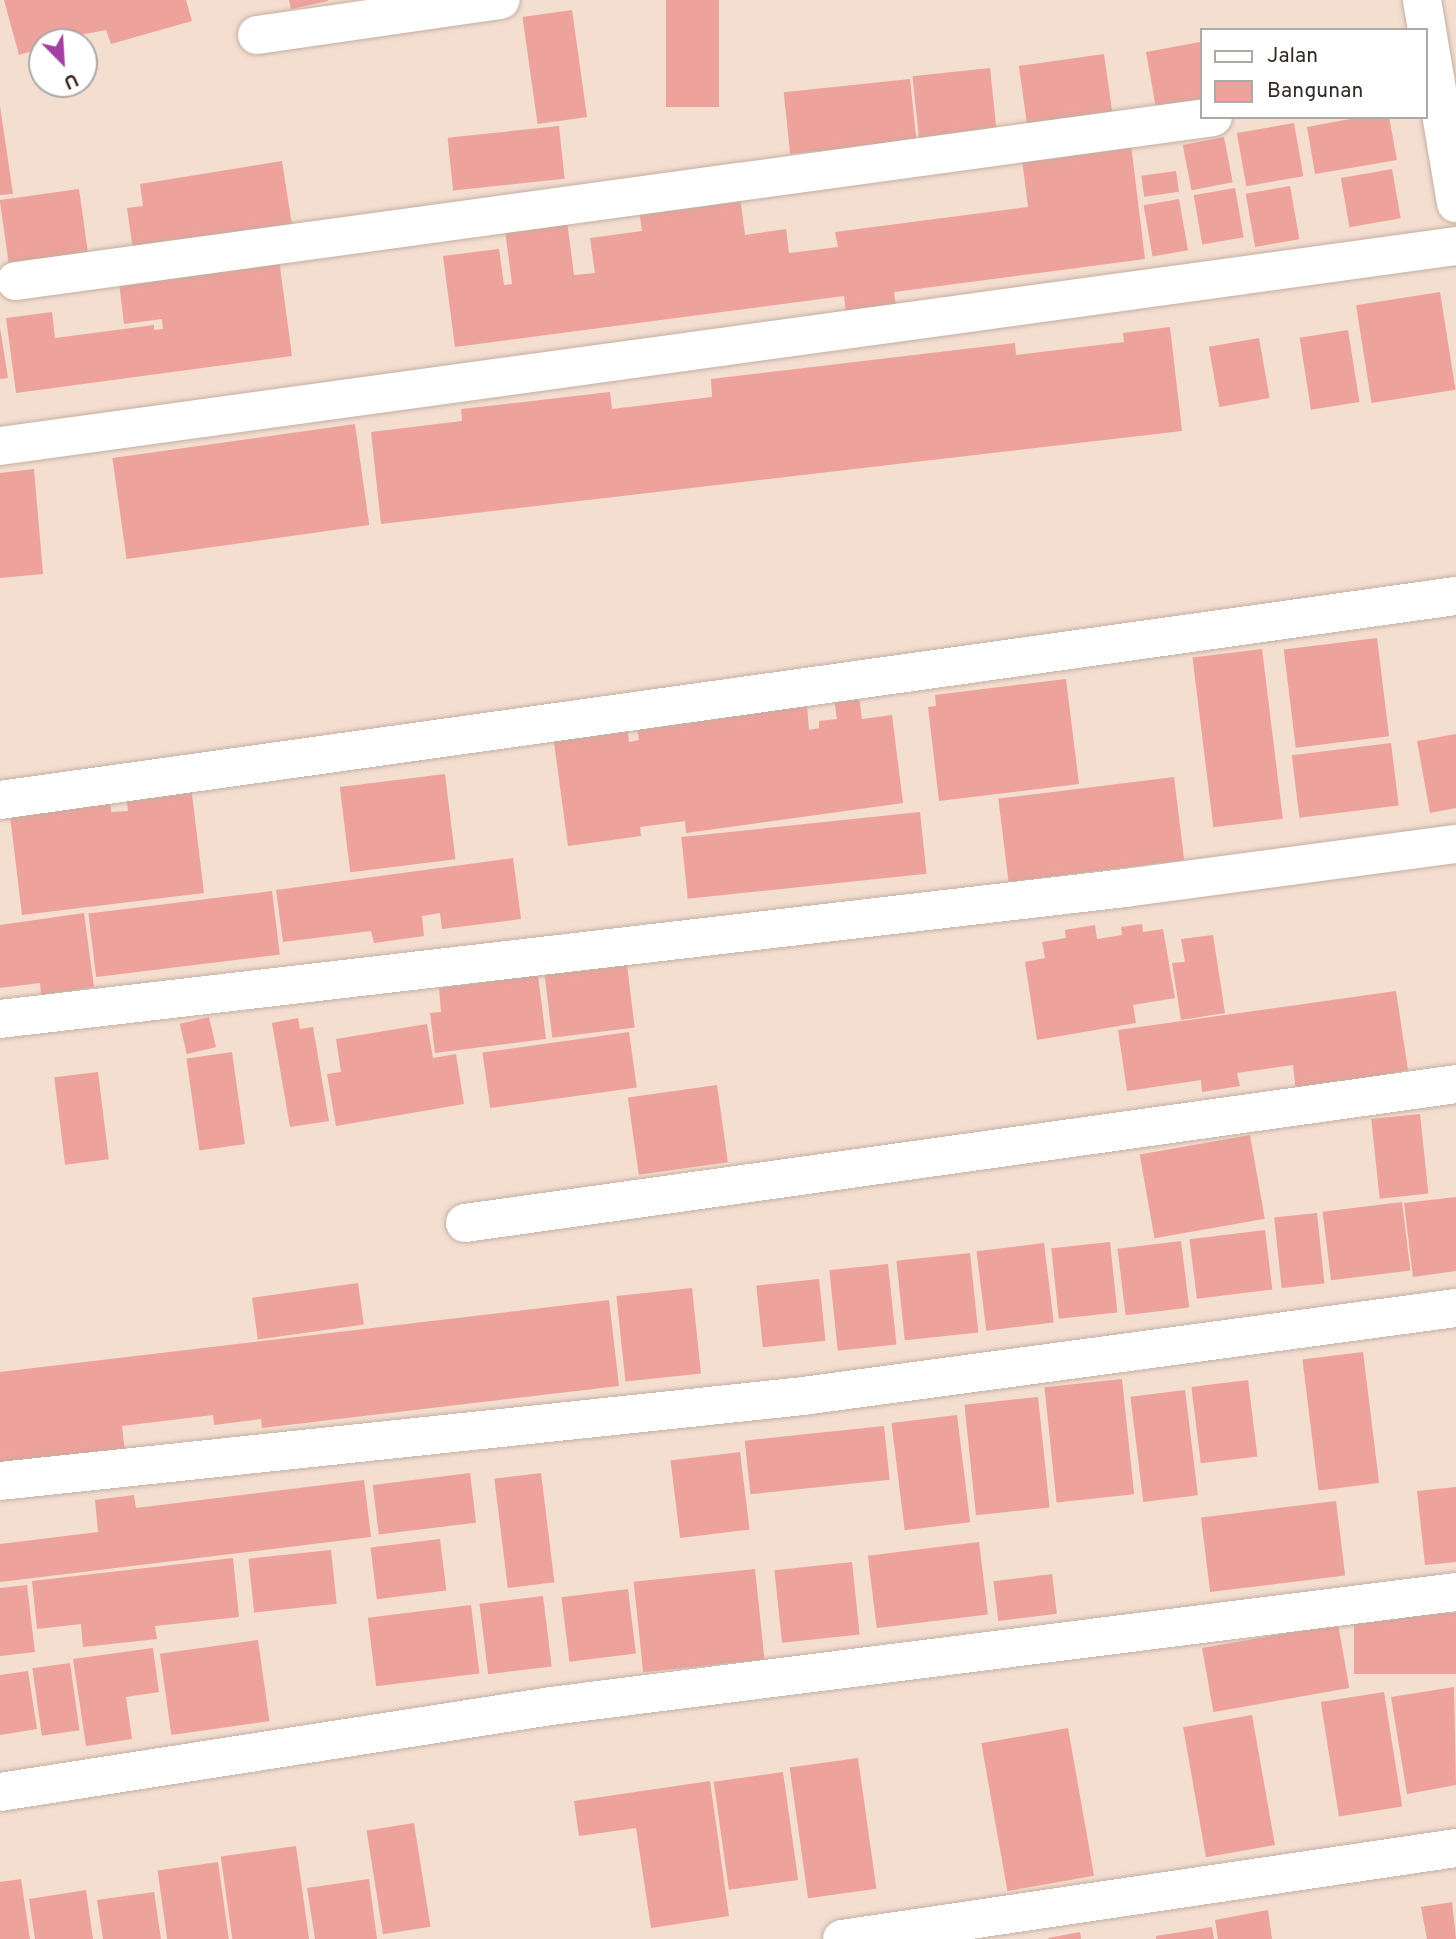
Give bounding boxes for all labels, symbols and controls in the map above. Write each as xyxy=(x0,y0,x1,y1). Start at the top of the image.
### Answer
north arrow xyxy=(28,28,98,98)
legend xyxy=(1200,28,1428,119)
text: Jalan xyxy=(1267,43,1318,70)
text: U xyxy=(60,67,82,94)
text: Bangunan xyxy=(1267,78,1363,105)

